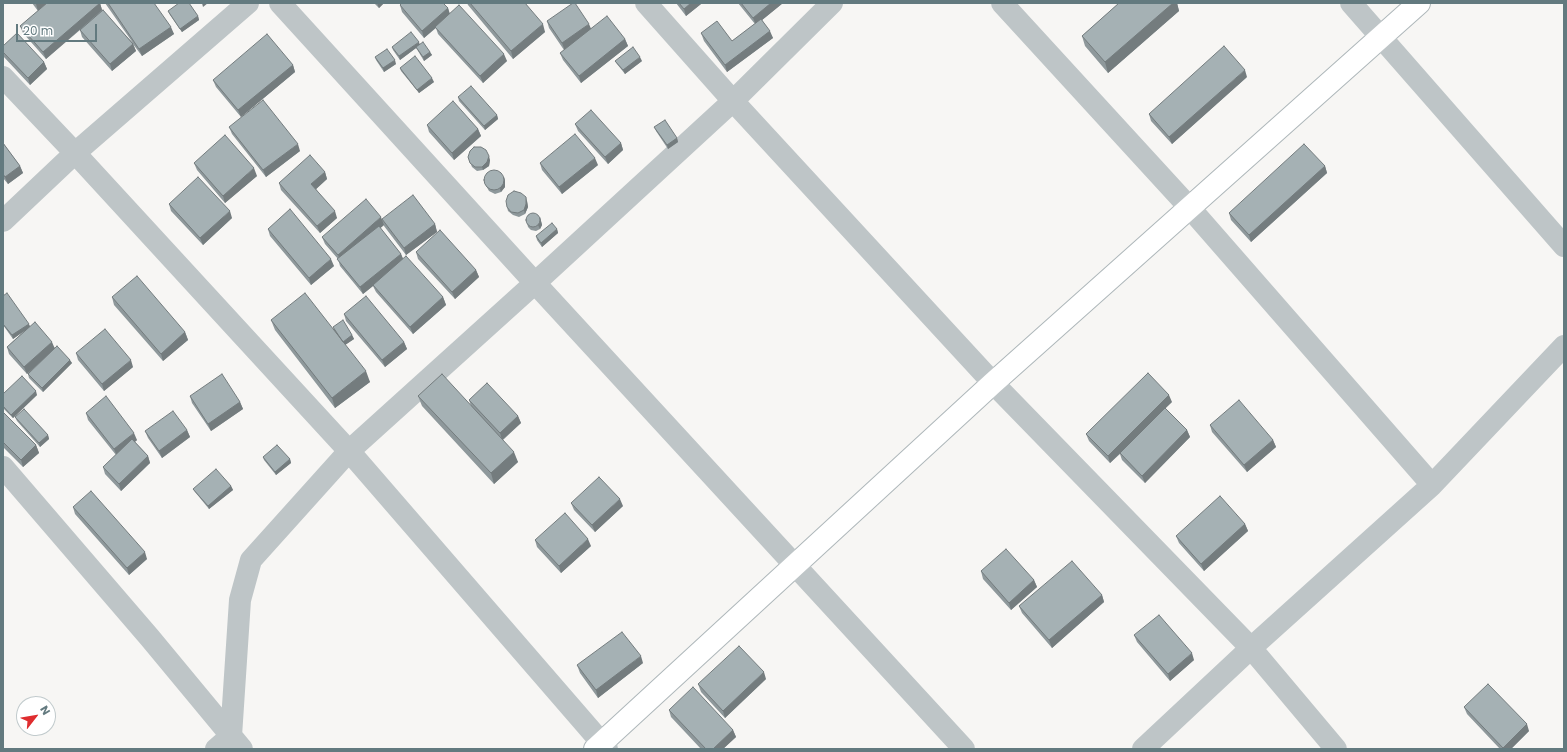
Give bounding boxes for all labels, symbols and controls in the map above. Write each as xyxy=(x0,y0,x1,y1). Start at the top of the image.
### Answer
scale bar xyxy=(18,16,99,42)
text: 20 m xyxy=(23,22,53,39)
north arrow xyxy=(16,696,56,736)
text: N xyxy=(36,703,54,718)

